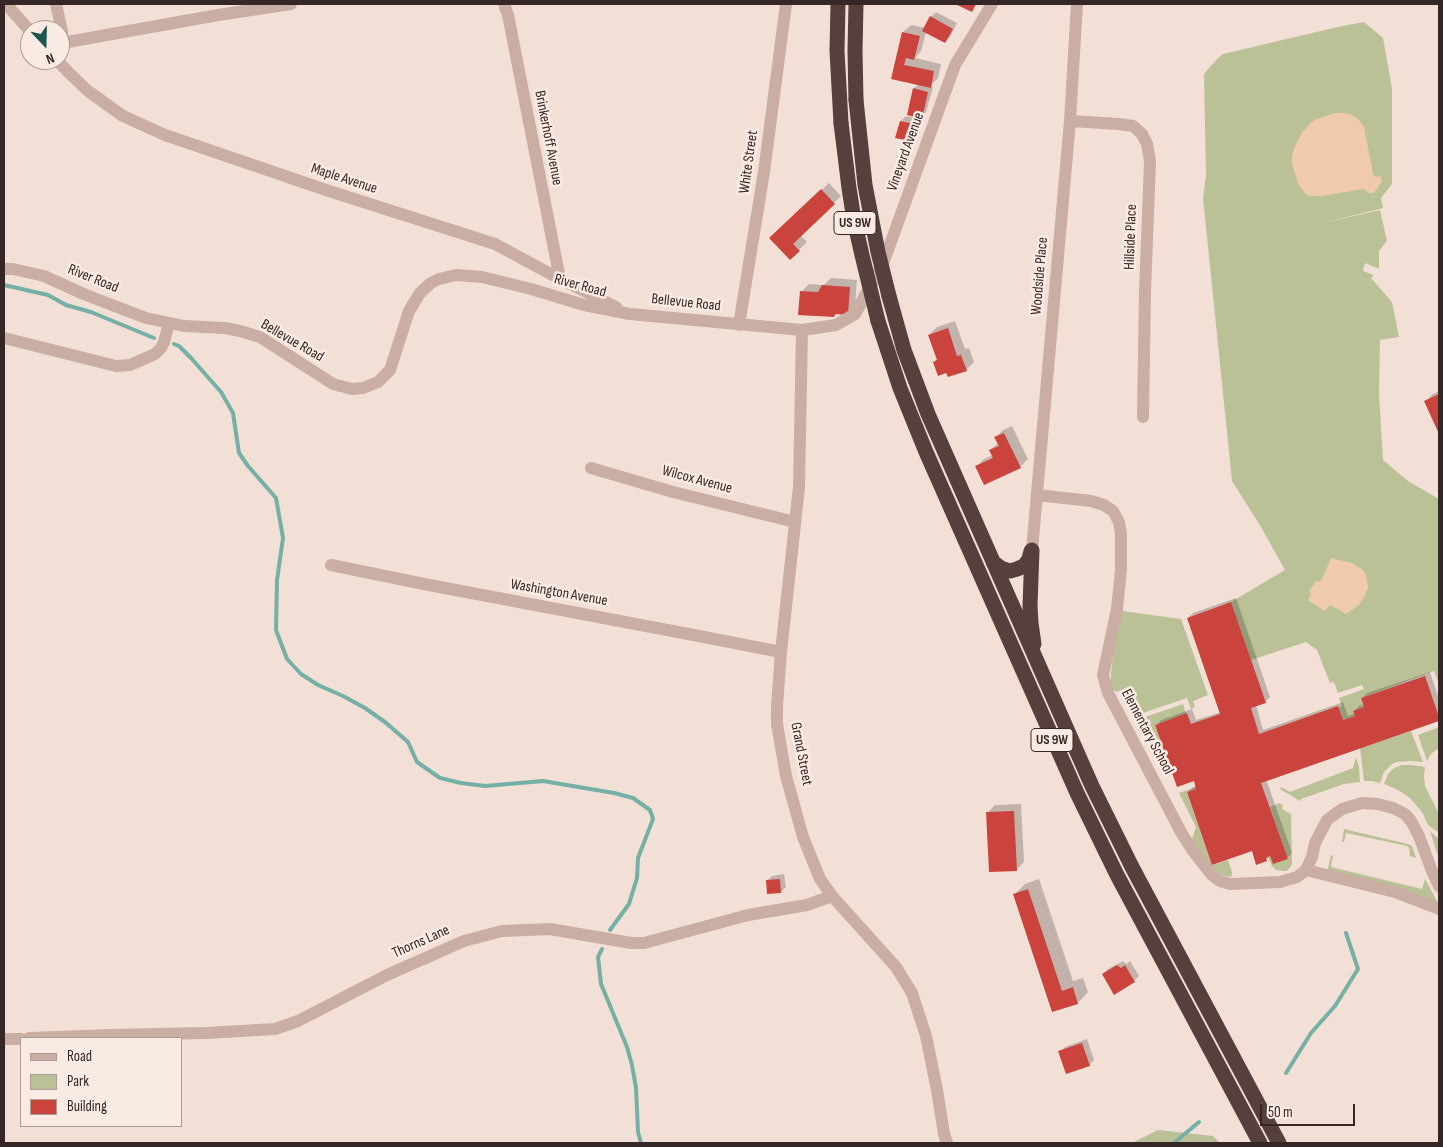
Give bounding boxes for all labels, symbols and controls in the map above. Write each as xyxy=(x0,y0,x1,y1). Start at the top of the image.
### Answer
north arrow xyxy=(20,20,70,70)
text: N xyxy=(44,49,57,68)
street label: Brinkerhoff Avenue xyxy=(530,89,566,187)
street label: Vineyard Avenue xyxy=(883,110,929,194)
street label: White Street xyxy=(736,129,762,195)
street label: Maple Avenue xyxy=(309,160,379,198)
street label: Hillside Place xyxy=(1121,204,1141,270)
road number: US 9W xyxy=(834,212,876,234)
street label: Woodside Place xyxy=(1028,236,1052,316)
street label: River Road xyxy=(65,261,121,297)
street label: River Road xyxy=(552,270,608,302)
street label: Bellevue Road xyxy=(650,290,722,316)
street label: Bellevue Road xyxy=(257,316,327,366)
street label: Wilcox Avenue xyxy=(660,462,734,498)
street label: Washington Avenue xyxy=(509,576,609,610)
street label: Elementary School xyxy=(1117,686,1177,778)
street label: Grand Street xyxy=(786,721,816,787)
road number: US 9W xyxy=(1031,728,1073,752)
street label: Thorns Lane xyxy=(390,921,452,963)
legend xyxy=(20,1037,182,1127)
text: Road xyxy=(67,1047,92,1066)
text: Park xyxy=(67,1072,89,1091)
scale bar xyxy=(1263,1094,1358,1126)
text: Building xyxy=(67,1097,107,1116)
text: 50 m xyxy=(1268,1103,1293,1122)

